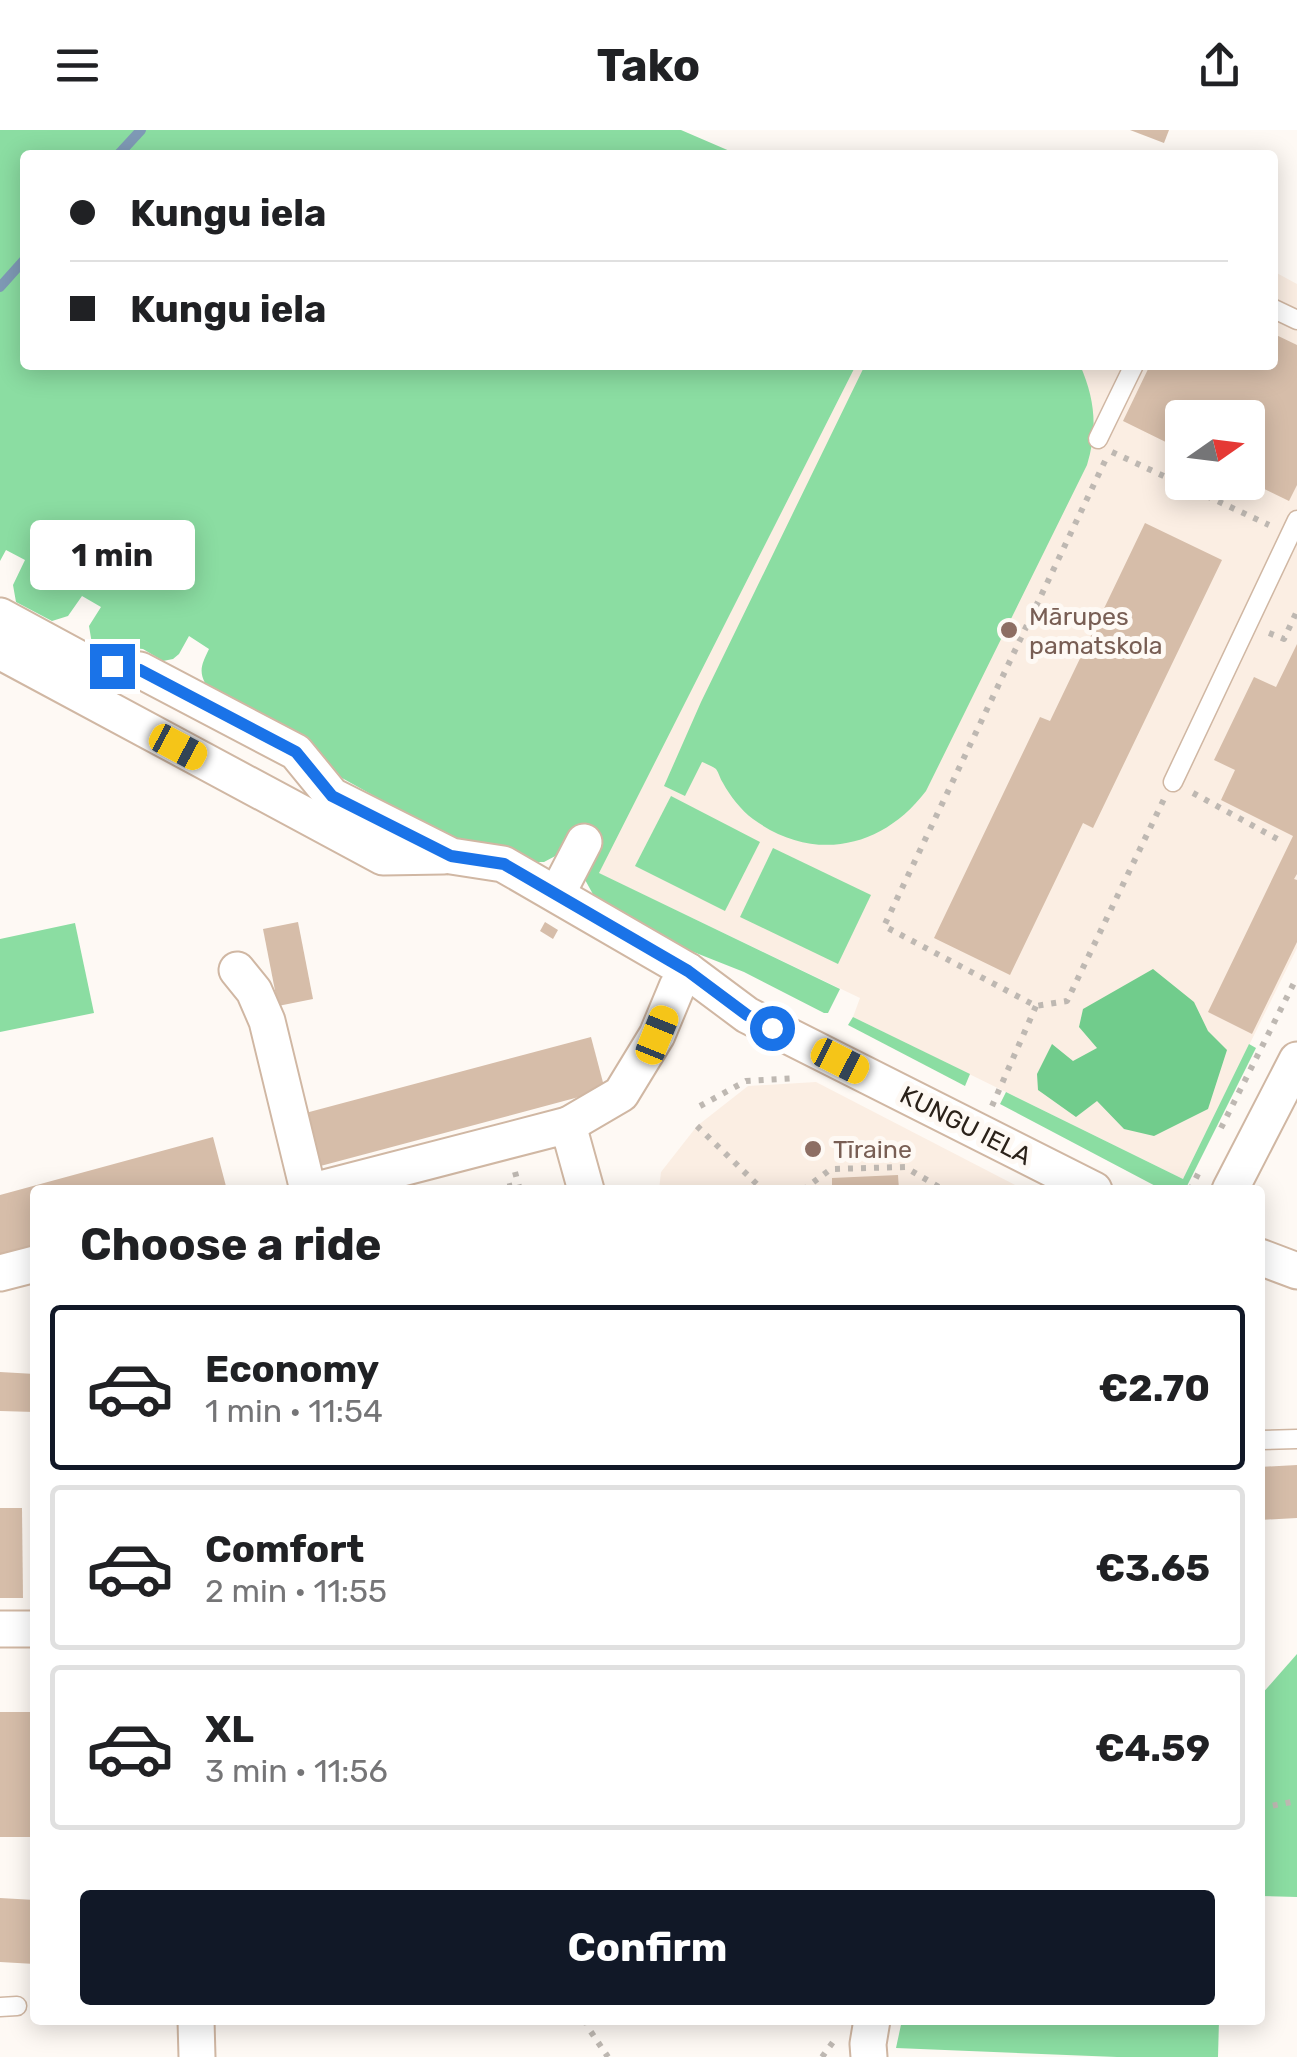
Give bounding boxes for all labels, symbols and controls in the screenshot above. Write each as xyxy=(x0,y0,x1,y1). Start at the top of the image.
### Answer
icon: menu xyxy=(50,38,105,93)
icon: share xyxy=(1192,38,1247,93)
text: Tako xyxy=(597,39,700,92)
text: Kungu iela xyxy=(130,190,327,236)
text: Kungu iela xyxy=(130,286,327,332)
north arrow xyxy=(1165,400,1265,500)
map controls xyxy=(1165,400,1265,500)
callout: 1 min xyxy=(29,521,194,591)
text: 1 min xyxy=(72,536,153,574)
place label: Mārupes pamatskola xyxy=(1029,602,1163,660)
marker: Mārupes pamatskola xyxy=(998,619,1020,641)
route end xyxy=(90,644,135,689)
car xyxy=(144,720,212,774)
car xyxy=(632,1002,682,1068)
route start xyxy=(750,1006,795,1051)
car xyxy=(806,1034,874,1088)
street label: KUNGU IELA xyxy=(895,1080,1036,1171)
place label: Tīraine xyxy=(833,1135,912,1164)
marker: Tīraine xyxy=(802,1138,824,1160)
text: Choose a ride xyxy=(80,1218,382,1271)
icon: car xyxy=(85,1343,175,1433)
text: Economy xyxy=(205,1346,379,1392)
text: €2.70 xyxy=(1098,1365,1210,1411)
text: 1 min · 11:54 xyxy=(205,1392,383,1430)
icon: car xyxy=(85,1523,175,1613)
text: Comfort xyxy=(205,1526,364,1572)
text: €3.65 xyxy=(1095,1545,1210,1591)
text: 2 min · 11:55 xyxy=(205,1572,387,1610)
icon: car xyxy=(85,1703,175,1793)
text: XL xyxy=(205,1706,254,1752)
text: €4.59 xyxy=(1095,1725,1210,1771)
text: 3 min · 11:56 xyxy=(205,1752,388,1790)
button: Confirm xyxy=(80,1890,1215,2005)

